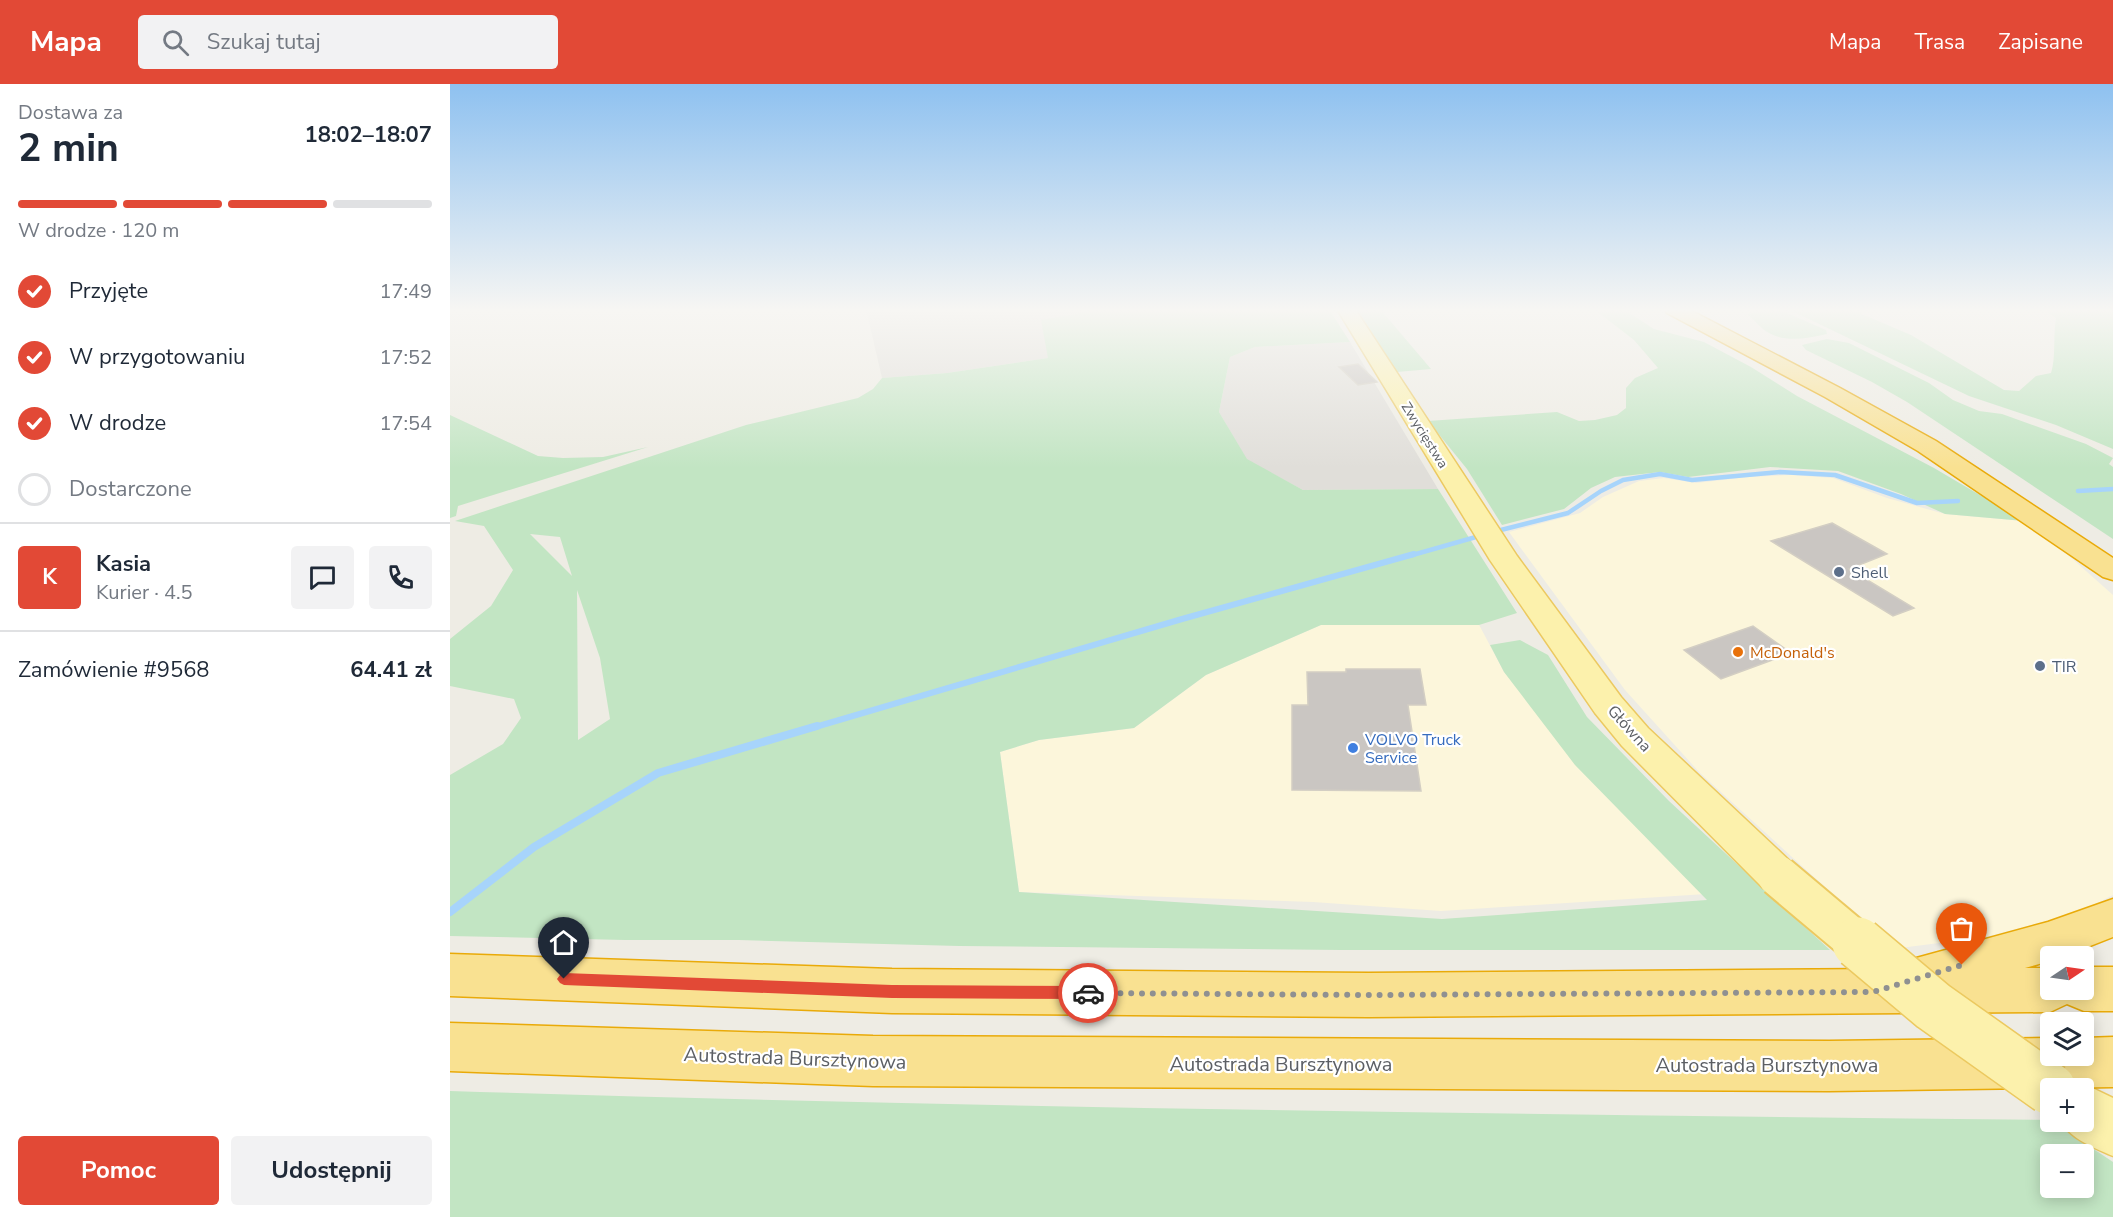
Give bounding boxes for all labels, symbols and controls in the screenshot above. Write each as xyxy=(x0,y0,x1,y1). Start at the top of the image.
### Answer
search box xyxy=(138,15,558,69)
text: Mapa xyxy=(30,23,102,61)
icon: search xyxy=(159,26,192,59)
text: Szukaj tutaj xyxy=(207,27,321,57)
text: Mapa xyxy=(1829,28,1881,56)
text: Trasa xyxy=(1914,28,1965,56)
text: Zapisane xyxy=(1998,28,2083,56)
text: Dostawa za xyxy=(18,99,123,126)
text: 18:02–18:07 xyxy=(304,120,432,150)
text: 2 min xyxy=(18,122,119,175)
text: W drodze · 120 m xyxy=(18,217,179,244)
icon: check xyxy=(18,275,51,308)
text: Przyjęte xyxy=(69,276,148,306)
text: 17:49 xyxy=(379,278,432,305)
icon: check xyxy=(18,341,51,374)
text: W przygotowaniu xyxy=(69,342,245,372)
text: 17:52 xyxy=(379,344,432,371)
street label: Zwycięstwa xyxy=(1397,398,1452,472)
icon: check xyxy=(18,407,51,440)
text: W drodze xyxy=(69,408,166,438)
text: 17:54 xyxy=(379,410,432,437)
text: Dostarczone xyxy=(69,474,192,504)
button: chat xyxy=(291,546,354,609)
button: phone xyxy=(369,546,432,609)
text: Kasia xyxy=(96,549,151,579)
text: K xyxy=(42,562,57,592)
place label: Shell xyxy=(1851,562,1888,584)
marker: Shell xyxy=(1832,565,1846,579)
text: Kurier · 4.5 xyxy=(96,579,193,606)
place label: McDonald's xyxy=(1750,642,1835,664)
marker: McDonald's xyxy=(1731,645,1745,659)
text: Zamówienie #9568 xyxy=(18,655,210,685)
text: 64.41 zł xyxy=(350,655,432,685)
place label: TIR xyxy=(2052,656,2077,678)
marker: TIR xyxy=(2033,659,2047,673)
street label: Główna xyxy=(1602,700,1656,757)
place label: VOLVO Truck Service xyxy=(1364,729,1462,769)
marker: VOLVO Truck Service xyxy=(1346,741,1360,755)
pin xyxy=(1936,903,1987,965)
icon: bag xyxy=(1945,912,1978,945)
pin xyxy=(538,917,589,979)
icon: home xyxy=(547,926,580,959)
north arrow xyxy=(2040,946,2094,1000)
map controls xyxy=(2040,946,2094,1198)
courier xyxy=(1058,963,1118,1023)
icon: car xyxy=(1072,977,1105,1010)
button: layers xyxy=(2040,1012,2094,1066)
street label: Autostrada Bursztynowa xyxy=(683,1041,907,1076)
street label: Autostrada Bursztynowa xyxy=(1170,1051,1392,1078)
street label: Autostrada Bursztynowa xyxy=(1656,1052,1878,1079)
button: + xyxy=(2040,1078,2094,1132)
button: Pomoc xyxy=(18,1136,219,1205)
button: Udostępnij xyxy=(231,1136,432,1205)
button: − xyxy=(2040,1144,2094,1198)

